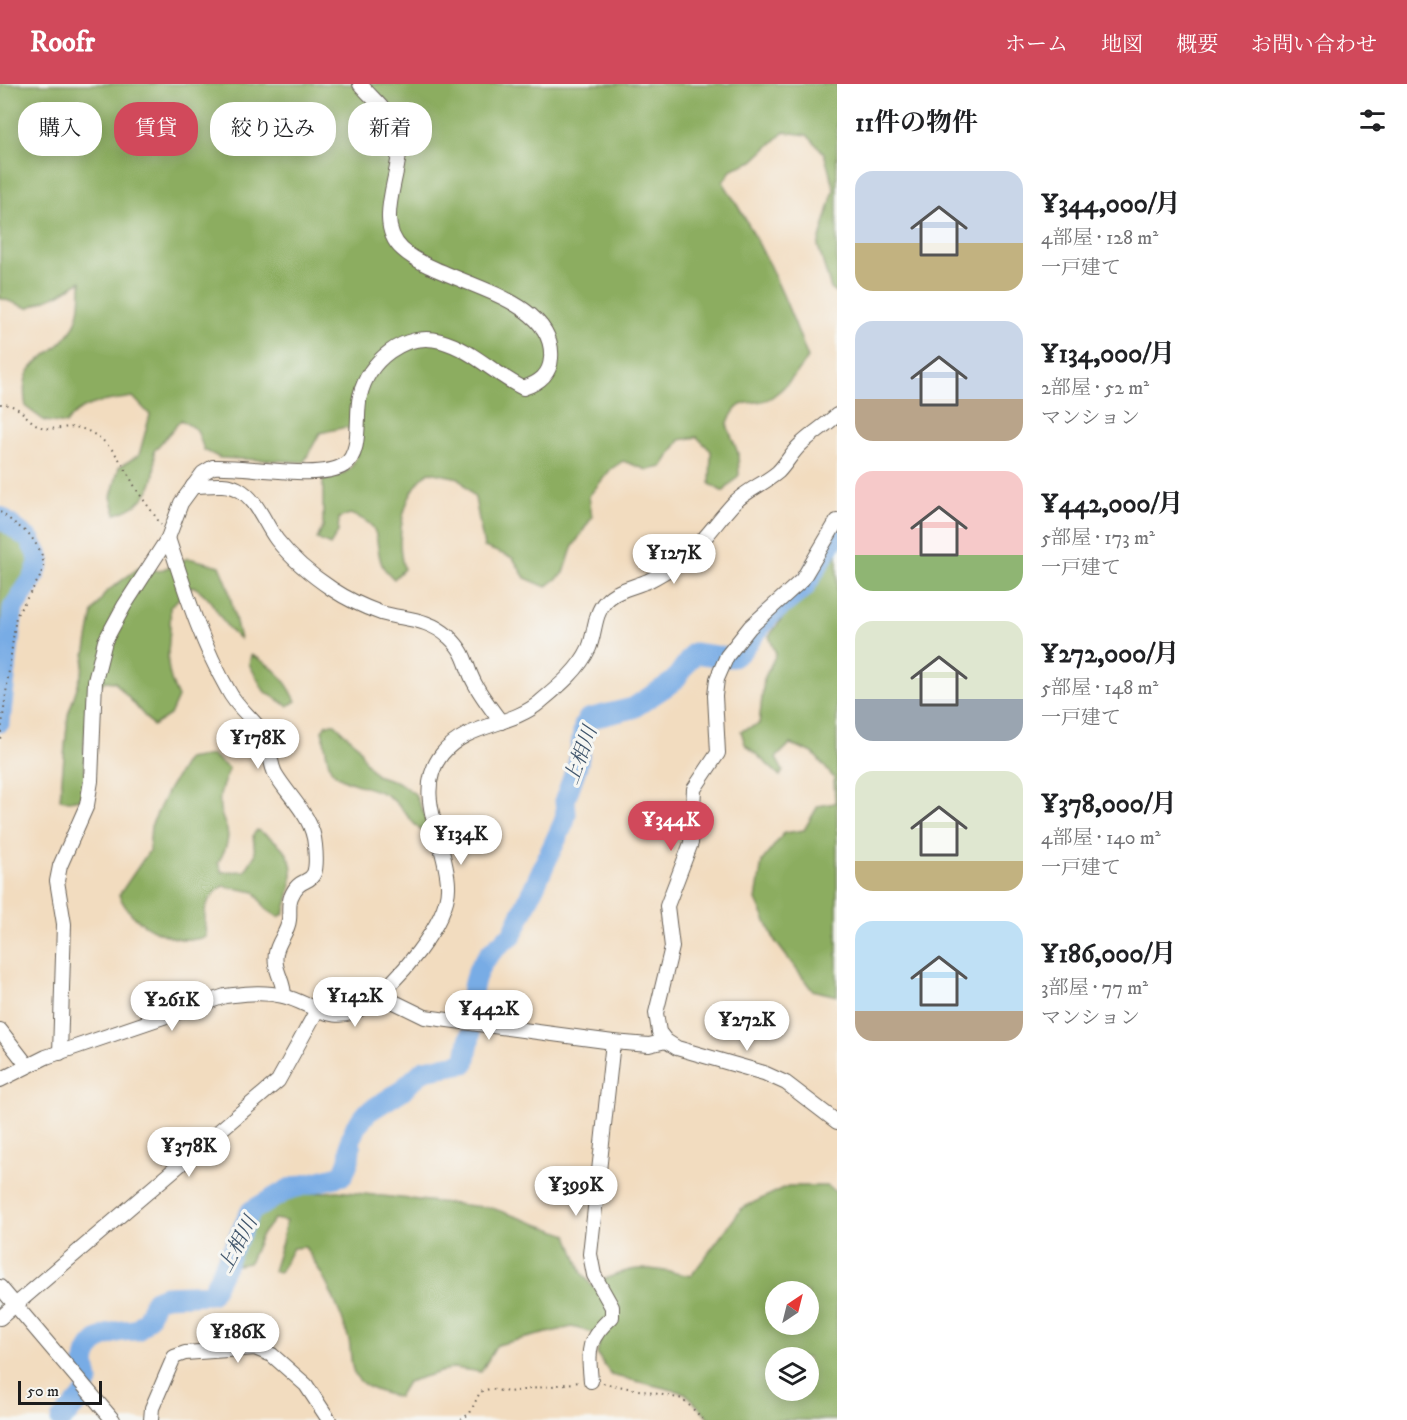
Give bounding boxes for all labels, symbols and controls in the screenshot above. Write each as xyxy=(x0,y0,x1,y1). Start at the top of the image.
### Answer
text: Roofr xyxy=(30,25,95,60)
text: ホーム xyxy=(1005,32,1068,58)
text: 地図 xyxy=(1101,32,1143,58)
text: 概要 xyxy=(1176,32,1218,58)
text: お問い合わせ xyxy=(1251,32,1377,58)
chip: 購入 xyxy=(18,102,102,156)
chip: 賃貸 xyxy=(114,102,198,156)
chip: 絞り込み xyxy=(210,102,336,156)
chip: 新着 xyxy=(348,102,432,156)
icon: filters xyxy=(1356,104,1389,137)
text: 11件の物件 xyxy=(855,107,978,140)
text: ¥344,000/月 xyxy=(1041,188,1181,221)
icon: home xyxy=(903,195,975,267)
text: 4部屋 · 128 m² xyxy=(1041,226,1158,251)
text: 一戸建て xyxy=(1041,256,1121,281)
text: ¥134,000/月 xyxy=(1041,338,1175,371)
icon: home xyxy=(903,345,975,417)
text: 2部屋 · 52 m² xyxy=(1041,376,1149,401)
text: マンション xyxy=(1041,406,1140,431)
text: ¥442,000/月 xyxy=(1041,488,1183,521)
icon: home xyxy=(903,495,975,567)
text: 5部屋 · 173 m² xyxy=(1041,526,1155,551)
pin: ¥127K xyxy=(632,534,716,585)
text: ¥127K xyxy=(647,541,701,566)
text: 一戸建て xyxy=(1041,556,1121,581)
text: ¥272,000/月 xyxy=(1041,638,1179,671)
icon: home xyxy=(903,645,975,717)
text: 5部屋 · 148 m² xyxy=(1041,676,1158,701)
text: 一戸建て xyxy=(1041,706,1121,731)
pin: ¥178K xyxy=(216,719,300,770)
water label: 上相川 xyxy=(559,721,604,788)
text: ¥178K xyxy=(230,726,286,751)
text: ¥378,000/月 xyxy=(1041,788,1177,821)
icon: home xyxy=(903,795,975,867)
pin: ¥344K xyxy=(629,801,713,852)
text: ¥344K xyxy=(642,808,700,833)
pin: ¥134K xyxy=(419,815,503,866)
text: ¥134K xyxy=(434,822,488,847)
text: 4部屋 · 140 m² xyxy=(1041,826,1161,851)
text: 一戸建て xyxy=(1041,856,1121,881)
text: ¥186,000/月 xyxy=(1041,938,1177,971)
icon: home xyxy=(903,945,975,1017)
text: 3部屋 · 77 m² xyxy=(1041,976,1148,1001)
pin: ¥142K xyxy=(313,977,397,1028)
pin: ¥261K xyxy=(130,981,214,1032)
text: ¥142K xyxy=(327,984,383,1009)
text: ¥261K xyxy=(145,988,199,1013)
pin: ¥442K xyxy=(447,990,531,1041)
text: ¥442K xyxy=(459,997,519,1022)
pin: ¥272K xyxy=(705,1001,789,1052)
text: マンション xyxy=(1041,1006,1140,1031)
text: ¥272K xyxy=(718,1008,776,1033)
pin: ¥378K xyxy=(147,1127,231,1178)
text: ¥378K xyxy=(161,1134,217,1159)
pin: ¥399K xyxy=(534,1166,618,1217)
text: ¥399K xyxy=(549,1173,603,1198)
water label: 上相川 xyxy=(213,1211,264,1277)
north arrow xyxy=(765,1281,819,1335)
map controls xyxy=(765,1281,819,1401)
pin: ¥186K xyxy=(196,1313,280,1364)
text: ¥186K xyxy=(210,1320,266,1345)
button: layers xyxy=(765,1347,819,1401)
scale bar xyxy=(18,1378,102,1406)
text: 50 m xyxy=(27,1381,59,1401)

